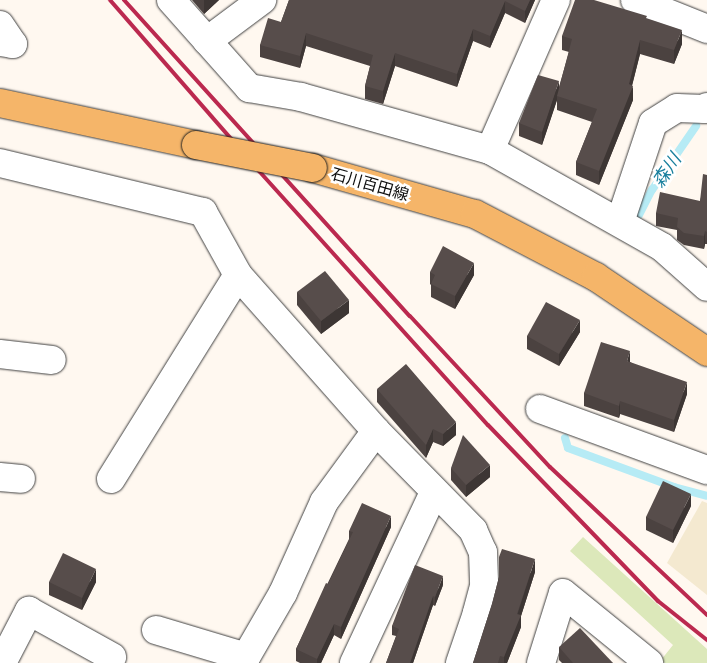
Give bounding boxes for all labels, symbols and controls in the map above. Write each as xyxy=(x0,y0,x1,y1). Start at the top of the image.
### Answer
water label: 森川 xyxy=(647,149,685,191)
street label: 石川百田線 xyxy=(329,164,411,204)

